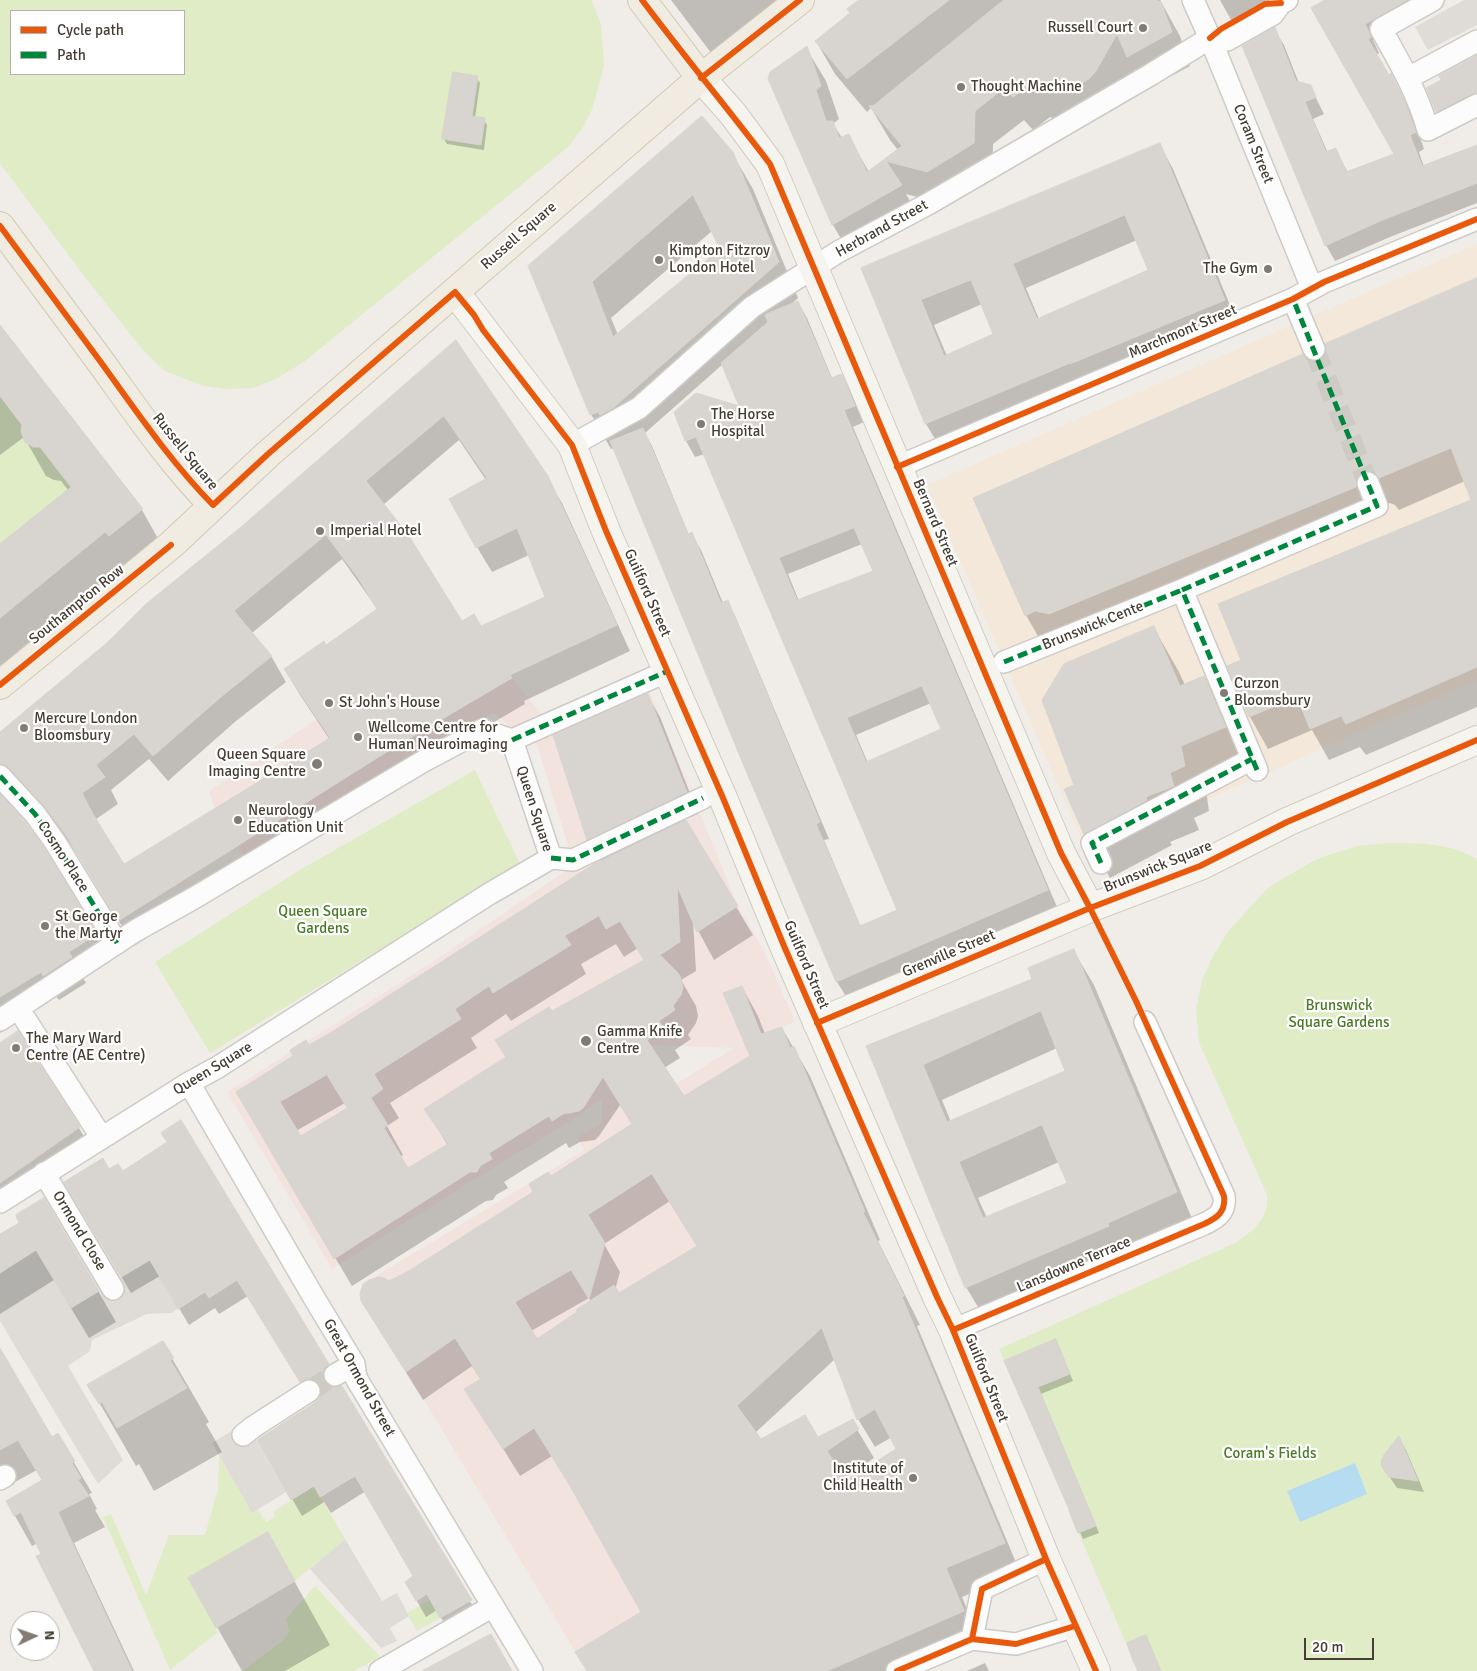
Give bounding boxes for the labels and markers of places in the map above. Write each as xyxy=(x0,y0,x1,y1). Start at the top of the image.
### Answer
place label: Russell Court xyxy=(1048,19,1133,37)
marker: Russell Court xyxy=(1137,22,1149,34)
place label: Thought Machine xyxy=(971,78,1082,96)
marker: Thought Machine xyxy=(955,81,967,93)
place label: Kimpton Fitzroy London Hotel xyxy=(669,242,770,277)
marker: Kimpton Fitzroy London Hotel xyxy=(653,254,665,266)
place label: The Gym xyxy=(1203,260,1258,278)
marker: The Gym xyxy=(1262,263,1274,275)
place label: The Horse Hospital xyxy=(711,406,775,441)
marker: The Horse Hospital xyxy=(695,418,707,430)
place label: Imperial Hotel xyxy=(330,522,422,540)
marker: Imperial Hotel xyxy=(314,525,326,537)
place label: Curzon Bloomsbury xyxy=(1234,675,1310,710)
marker: Curzon Bloomsbury xyxy=(1218,687,1230,699)
place label: St John's House xyxy=(339,694,440,712)
marker: St John's House xyxy=(323,697,335,709)
place label: Mercure London Bloomsbury xyxy=(34,710,138,745)
place label: Wellcome Centre for Human Neuroimaging xyxy=(368,719,508,754)
marker: Mercure London Bloomsbury xyxy=(18,722,30,734)
marker: Wellcome Centre for Human Neuroimaging xyxy=(352,731,364,743)
place label: Queen Square Imaging Centre xyxy=(208,746,306,781)
marker: Queen Square Imaging Centre xyxy=(310,757,324,771)
place label: Neurology Education Unit xyxy=(248,802,343,837)
marker: Neurology Education Unit xyxy=(232,814,244,826)
place label: St George the Martyr xyxy=(55,908,123,943)
marker: St George the Martyr xyxy=(39,920,51,932)
place label: Gamma Knife Centre xyxy=(597,1023,683,1058)
place label: The Mary Ward Centre (AE Centre) xyxy=(26,1030,145,1065)
marker: Gamma Knife Centre xyxy=(579,1034,593,1048)
marker: The Mary Ward Centre (AE Centre) xyxy=(10,1042,22,1054)
place label: Institute of Child Health xyxy=(823,1460,903,1495)
marker: Institute of Child Health xyxy=(907,1472,919,1484)

